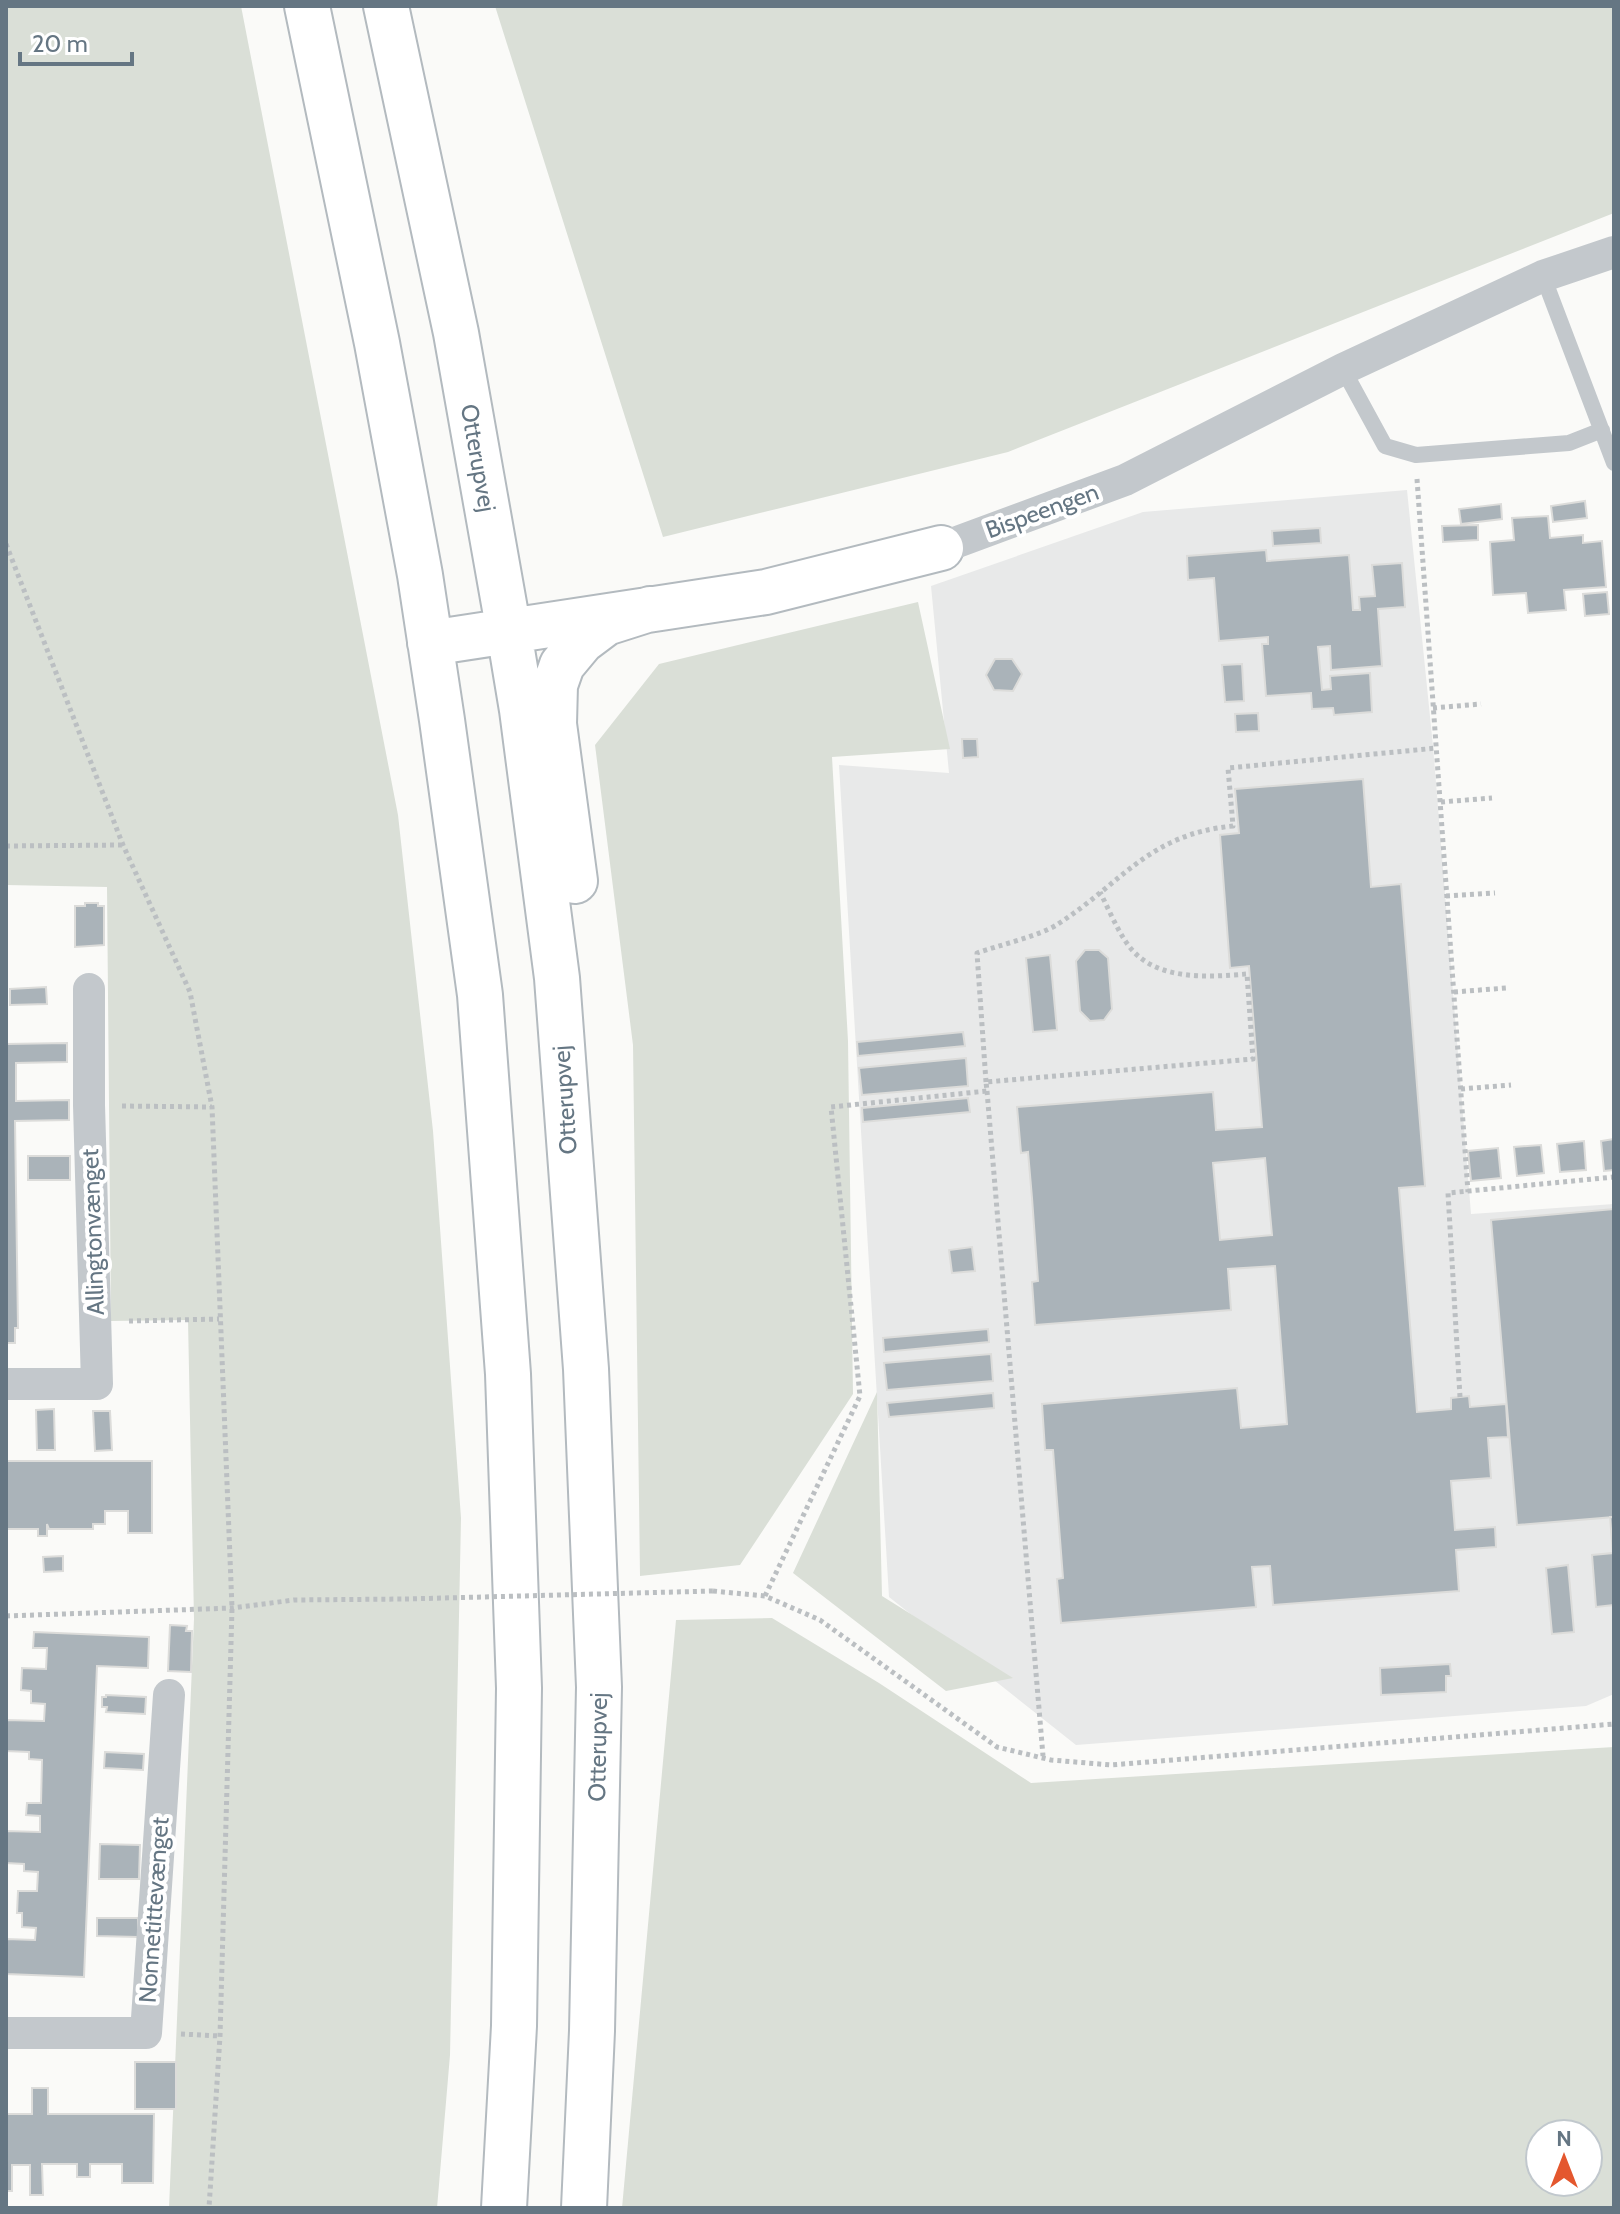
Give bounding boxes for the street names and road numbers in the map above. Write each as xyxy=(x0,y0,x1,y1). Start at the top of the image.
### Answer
street label: Otterupvej xyxy=(455,402,502,514)
street label: Bispeengen xyxy=(981,477,1102,544)
street label: Otterupvej xyxy=(546,1045,583,1155)
street label: Allingtonvænget xyxy=(75,1148,110,1316)
street label: Otterupvej xyxy=(582,1692,613,1802)
street label: Nonnetittevænget xyxy=(133,1816,174,2004)

